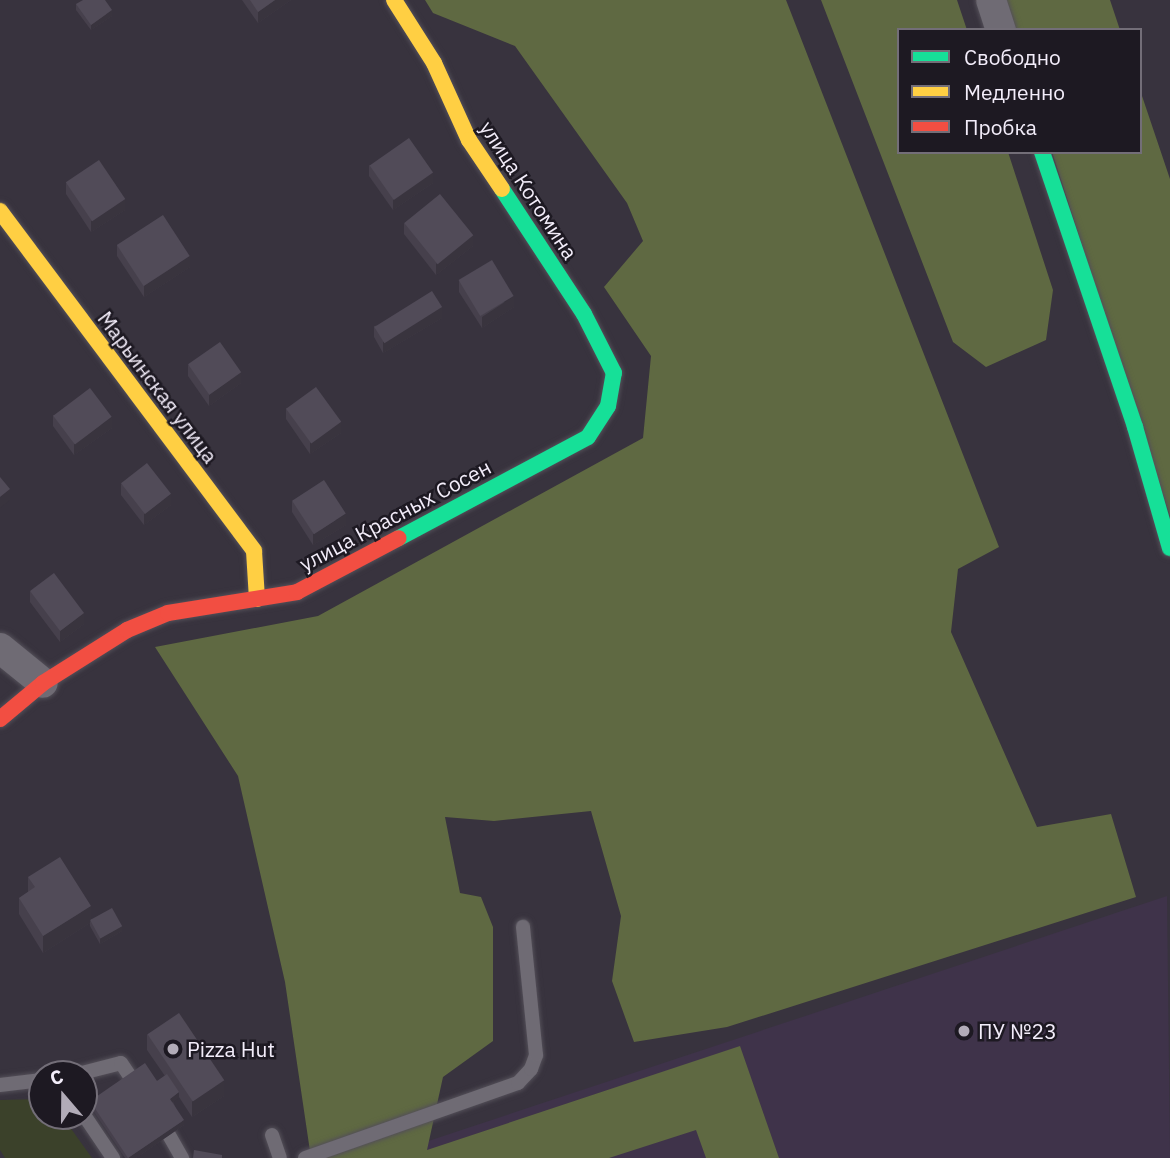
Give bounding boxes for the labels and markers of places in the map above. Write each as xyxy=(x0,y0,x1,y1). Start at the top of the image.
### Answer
place label: ПУ №23 xyxy=(978,1018,1057,1044)
marker: ПУ №23 xyxy=(956,1023,972,1039)
place label: Pizza Hut xyxy=(187,1036,275,1062)
marker: Pizza Hut xyxy=(165,1041,181,1057)

